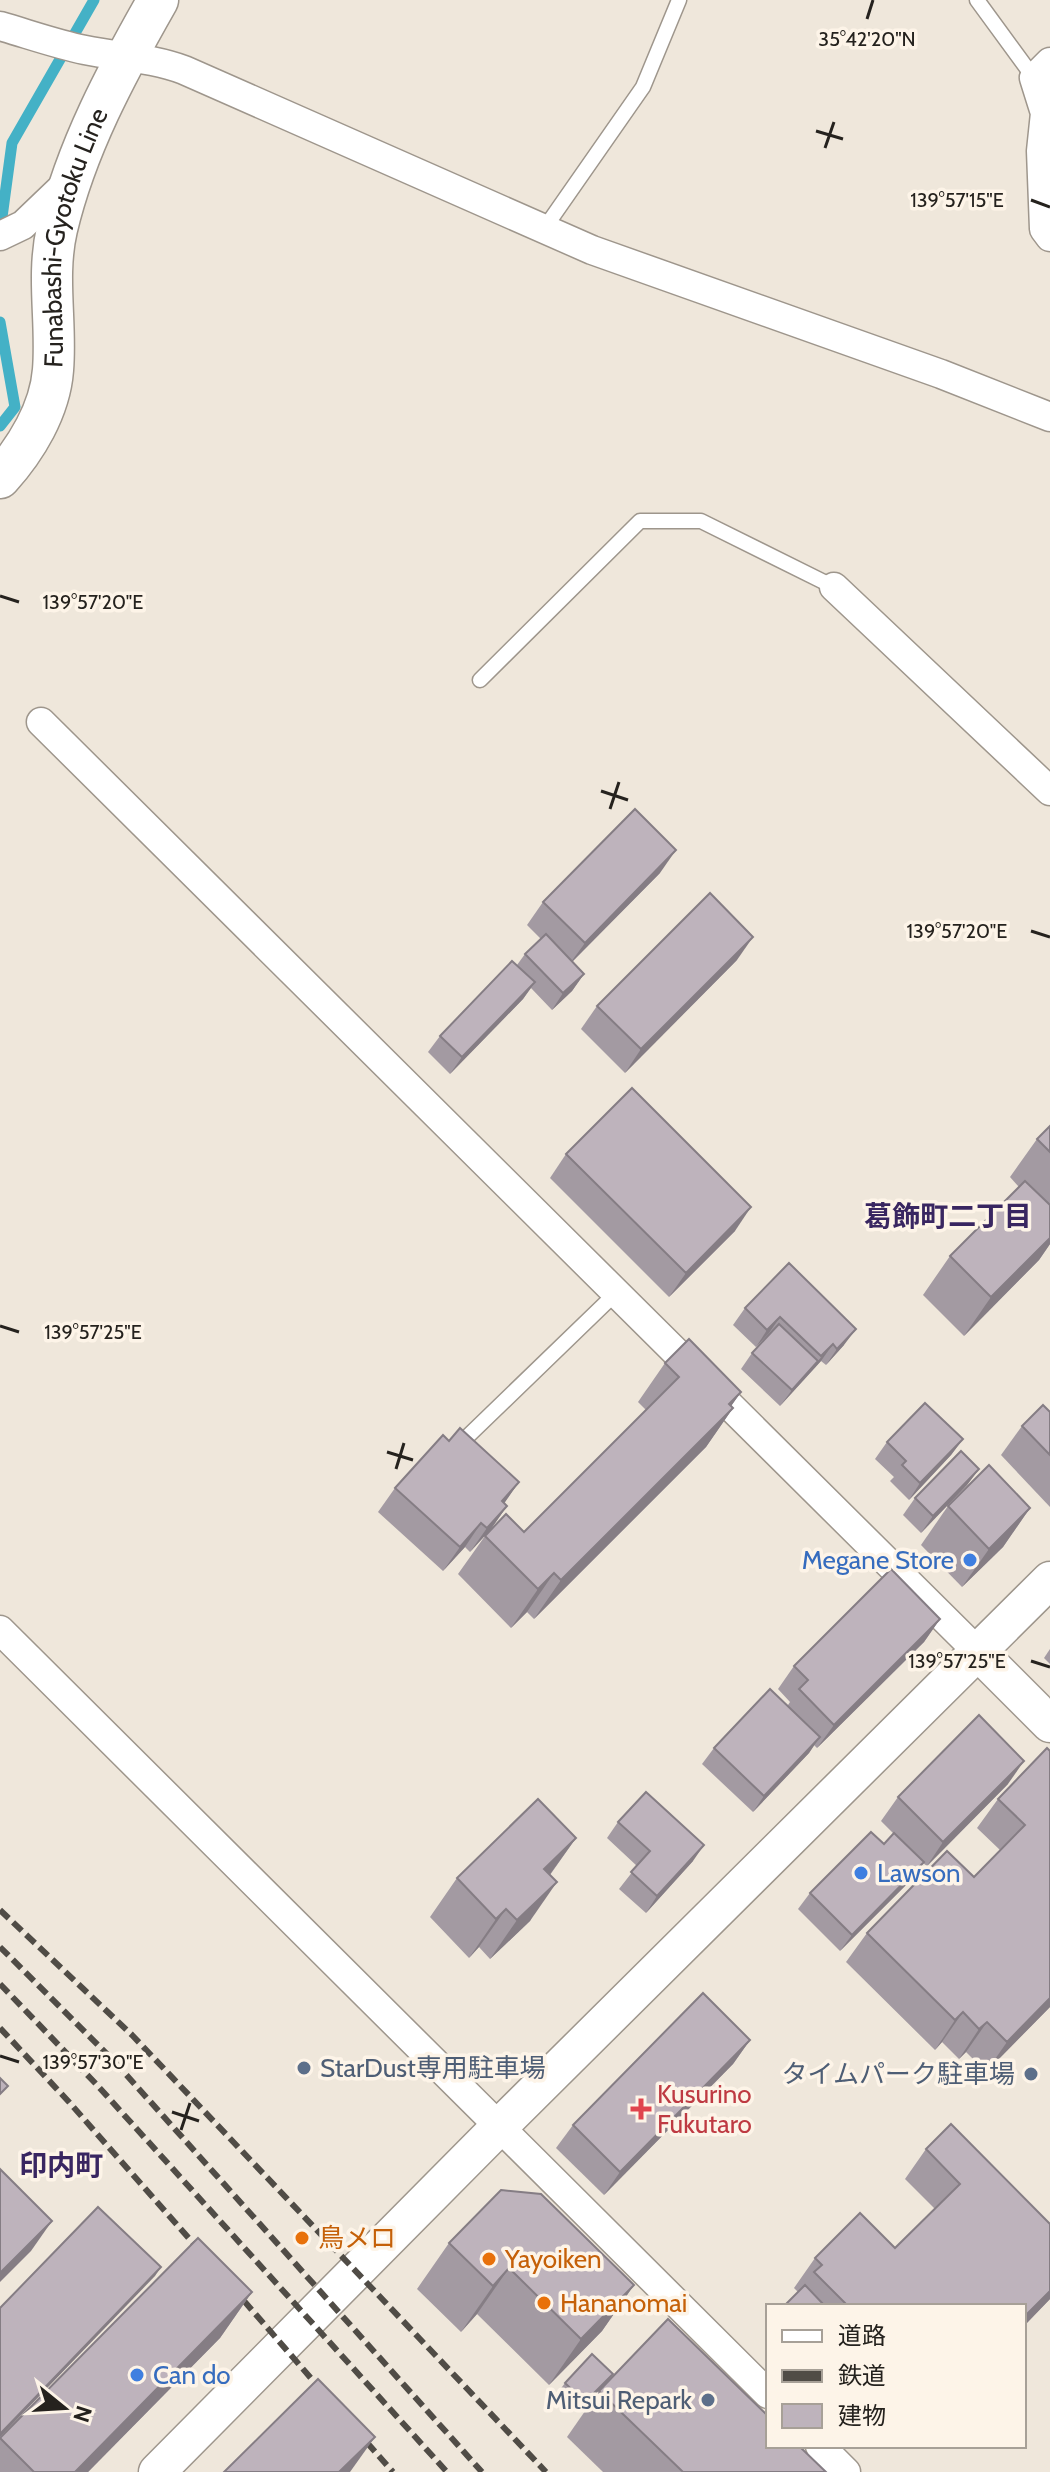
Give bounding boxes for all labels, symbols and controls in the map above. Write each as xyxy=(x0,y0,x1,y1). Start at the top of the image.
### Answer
text: 35°42'20"N xyxy=(818,27,916,51)
street label: Funabashi-Gyotoku Line xyxy=(36,103,115,368)
text: 139°57'15"E xyxy=(910,188,1004,212)
text: 139°57'20"E xyxy=(43,590,143,614)
text: 139°57'20"E xyxy=(907,919,1007,943)
district label: 葛飾町二丁目 xyxy=(864,1199,1032,1233)
text: 139°57'25"E xyxy=(44,1320,142,1344)
place label: Megane Store xyxy=(802,1544,954,1576)
marker: Megane Store xyxy=(961,1551,979,1569)
text: 139°57'25"E xyxy=(908,1649,1006,1673)
place label: Lawson xyxy=(877,1857,961,1889)
marker: Lawson xyxy=(852,1864,870,1882)
text: 139°57'30"E xyxy=(42,2050,144,2074)
place label: StarDust専用駐車場 xyxy=(320,2052,546,2084)
place label: タイムパーク駐車場 xyxy=(782,2058,1015,2090)
marker: StarDust専用駐車場 xyxy=(295,2059,313,2077)
marker: タイムパーク駐車場 xyxy=(1022,2065,1040,2083)
place label: Kusurino Fukutaro xyxy=(657,2078,752,2140)
marker: Kusurino Fukutaro xyxy=(632,2100,650,2118)
district label: 印内町 xyxy=(19,2148,103,2182)
place label: 鳥メロ xyxy=(318,2222,396,2254)
marker: 鳥メロ xyxy=(293,2229,311,2247)
place label: Yayoiken xyxy=(504,2243,602,2275)
marker: Yayoiken xyxy=(480,2250,498,2268)
place label: Hananomai xyxy=(560,2287,687,2319)
marker: Hananomai xyxy=(535,2294,553,2312)
legend xyxy=(766,2304,1026,2448)
text: 道路 xyxy=(838,2321,886,2350)
place label: Can do xyxy=(153,2359,231,2391)
text: 鉄道 xyxy=(838,2361,886,2390)
marker: Can do xyxy=(128,2366,146,2384)
north arrow xyxy=(24,2368,104,2448)
place label: Mitsui Repark xyxy=(546,2384,692,2416)
marker: Mitsui Repark xyxy=(699,2391,717,2409)
text: 建物 xyxy=(838,2401,886,2430)
text: N xyxy=(67,2402,98,2426)

